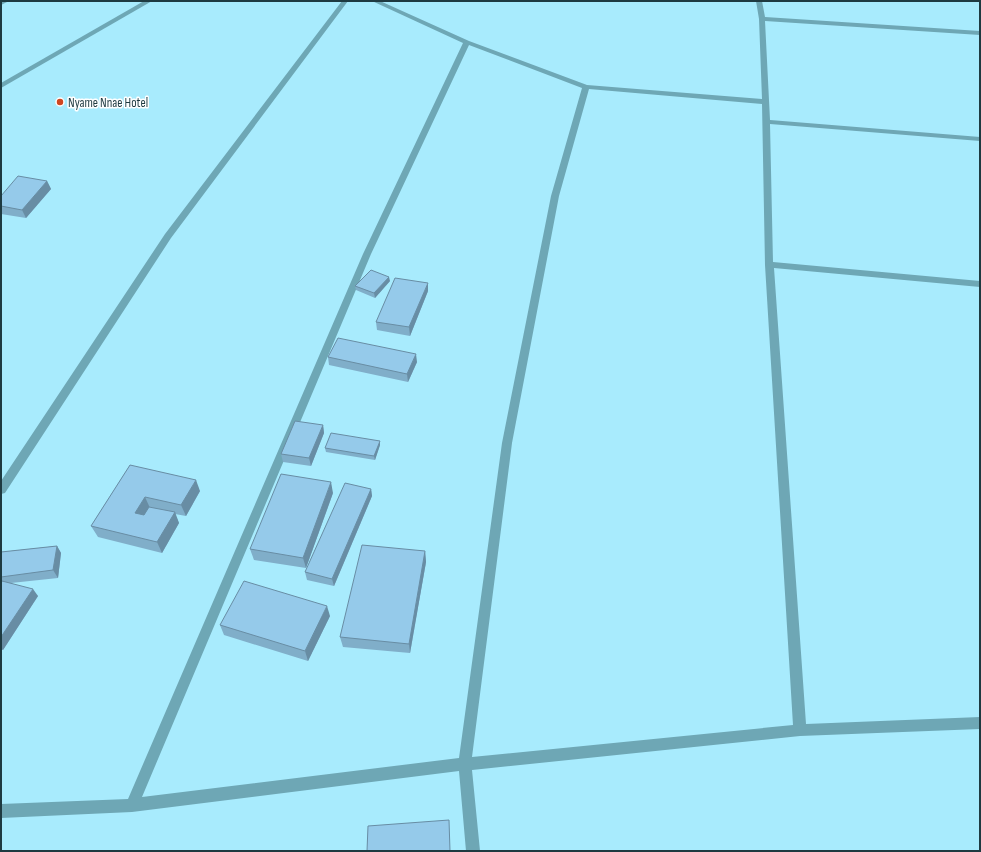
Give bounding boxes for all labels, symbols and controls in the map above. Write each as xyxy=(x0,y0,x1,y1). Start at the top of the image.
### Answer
place label: Nyame Nnae Hotel xyxy=(68,95,148,111)
marker: Nyame Nnae Hotel xyxy=(55,97,65,107)

